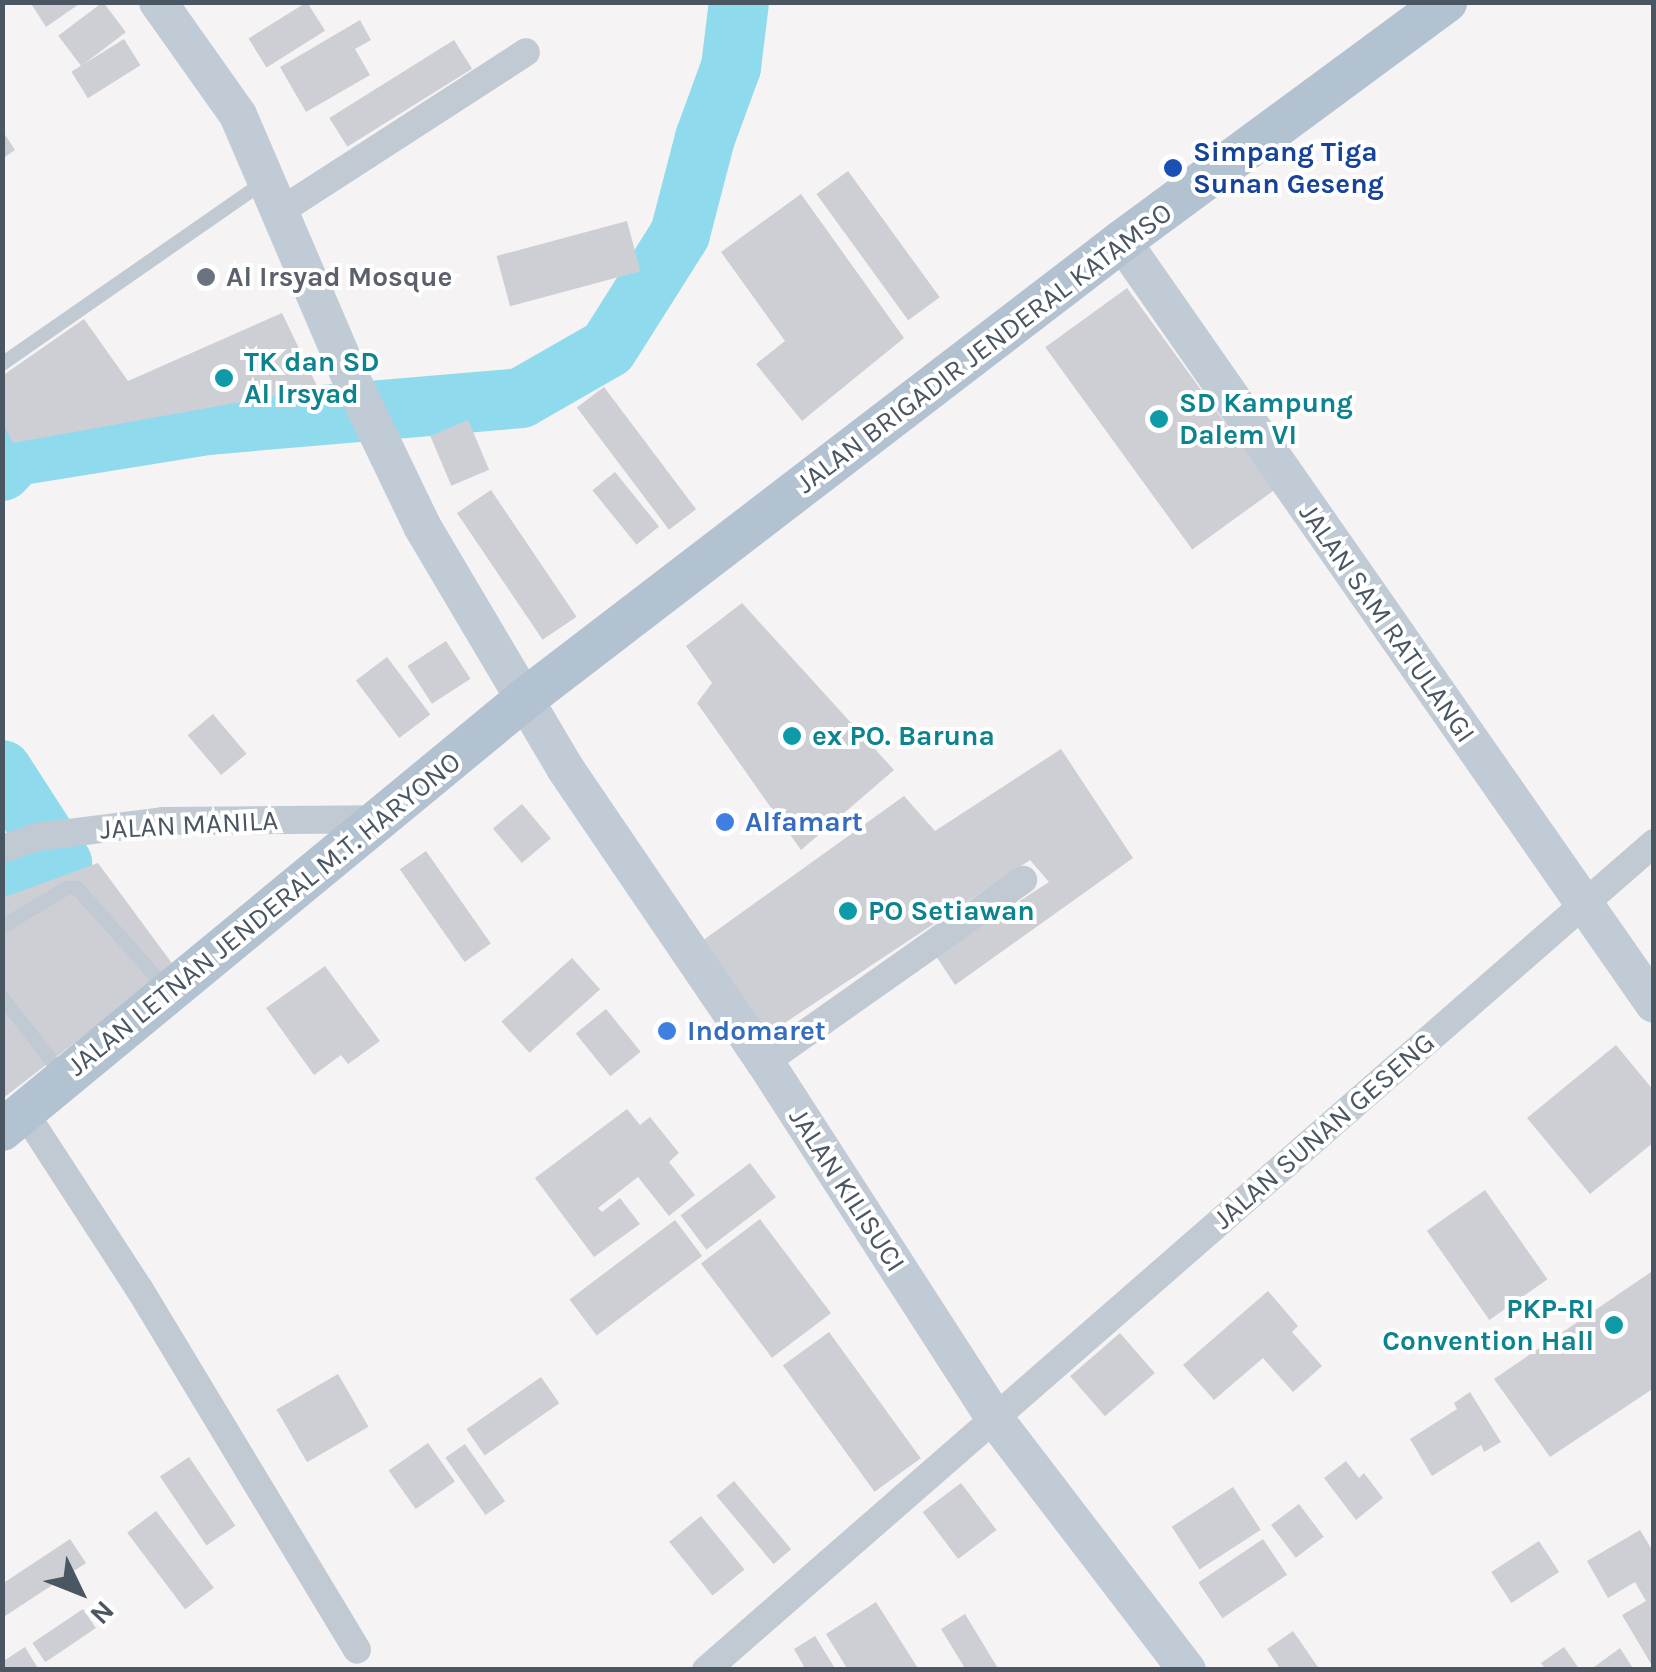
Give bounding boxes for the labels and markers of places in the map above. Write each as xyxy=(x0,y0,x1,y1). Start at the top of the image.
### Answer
place label: Simpang Tiga Sunan Geseng xyxy=(1193,135,1384,201)
marker: Simpang Tiga Sunan Geseng xyxy=(1162,157,1184,179)
place label: Al Irsyad Mosque xyxy=(226,260,452,294)
marker: Al Irsyad Mosque xyxy=(195,266,217,288)
place label: TK dan SD Al Irsyad xyxy=(244,345,379,411)
marker: TK dan SD Al Irsyad xyxy=(213,367,235,389)
place label: SD Kampung Dalem VI xyxy=(1179,386,1353,452)
marker: SD Kampung Dalem VI xyxy=(1148,408,1170,430)
place label: ex PO. Baruna xyxy=(812,719,995,753)
marker: ex PO. Baruna xyxy=(781,725,803,747)
place label: Alfamart xyxy=(745,805,863,839)
marker: Alfamart xyxy=(714,811,736,833)
place label: PO Setiawan xyxy=(868,894,1035,928)
marker: PO Setiawan xyxy=(837,900,859,922)
place label: Indomaret xyxy=(687,1014,826,1048)
marker: Indomaret xyxy=(656,1020,678,1042)
place label: PKP-RI Convention Hall xyxy=(1382,1292,1594,1358)
marker: PKP-RI Convention Hall xyxy=(1603,1314,1625,1336)

